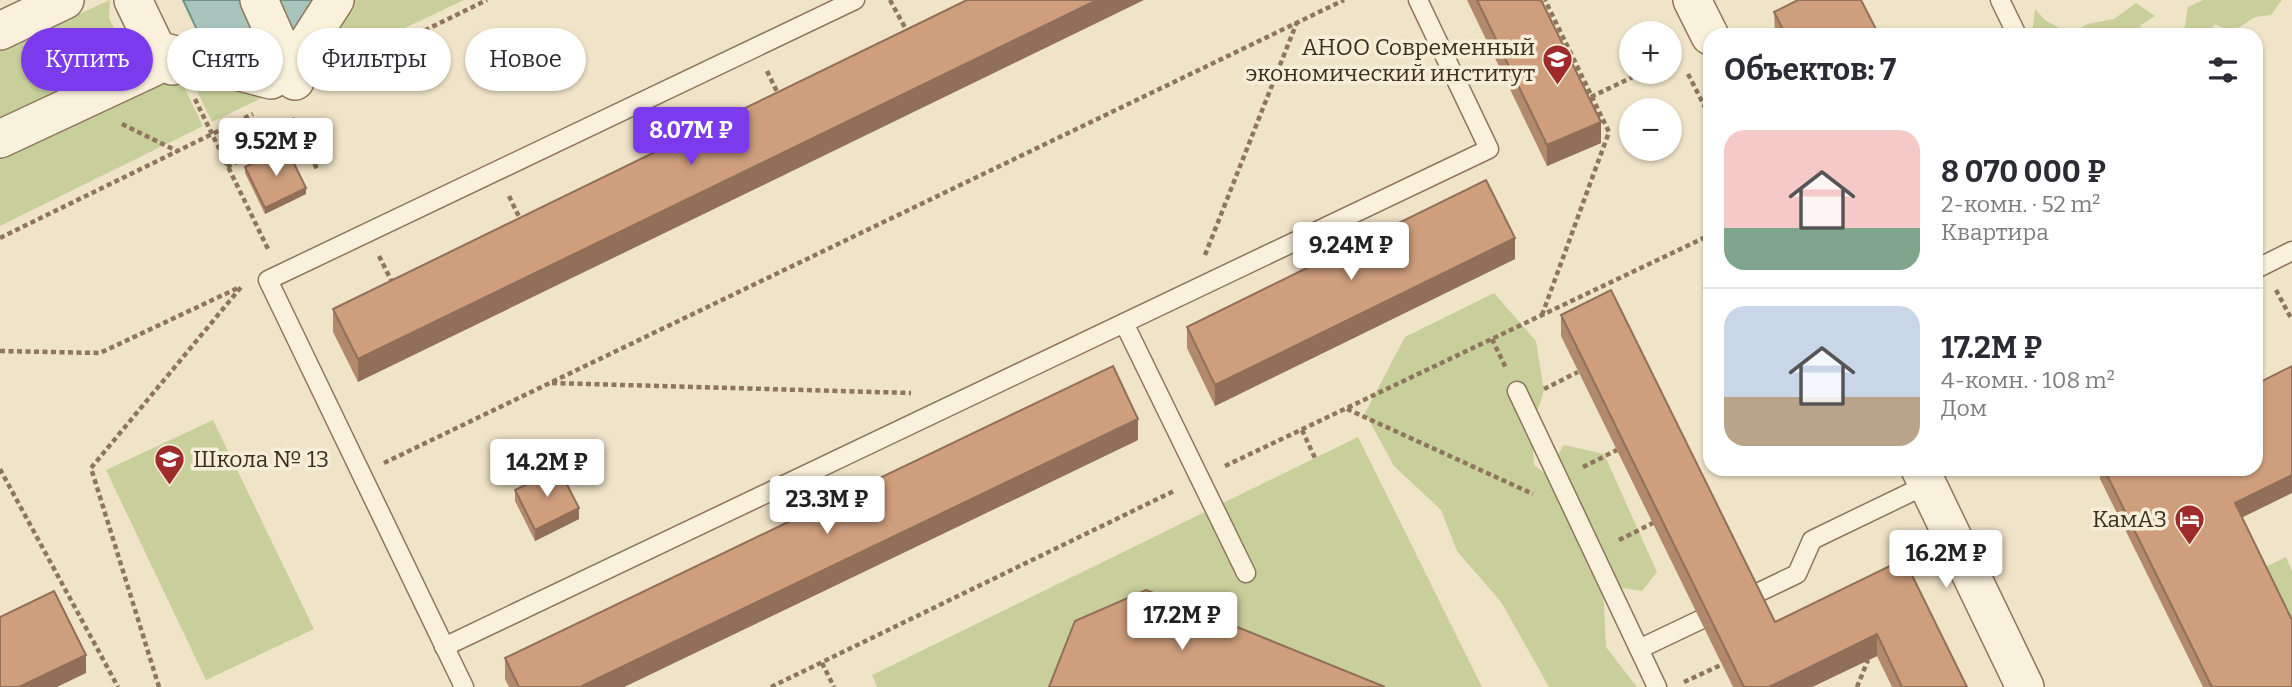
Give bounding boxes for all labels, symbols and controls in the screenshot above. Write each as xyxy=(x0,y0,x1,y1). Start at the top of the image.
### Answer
map controls xyxy=(1619,21,1682,161)
button: + xyxy=(1619,21,1682,84)
chip: Купить xyxy=(21,28,153,91)
chip: Снять xyxy=(167,28,283,91)
chip: Фильтры xyxy=(297,28,451,91)
chip: Новое xyxy=(465,28,586,91)
place label: АНОО Современный экономический институт xyxy=(1245,33,1535,87)
school or university icon: АНОО Современный экономический институт xyxy=(1541,43,1575,87)
icon: filters xyxy=(2204,51,2242,89)
text: Объектов: 7 xyxy=(1724,52,1896,88)
button: − xyxy=(1619,98,1682,161)
pin: 8.07M ₽ xyxy=(626,108,756,167)
text: 8.07M ₽ xyxy=(649,116,733,144)
pin: 9.52M ₽ xyxy=(211,118,341,178)
text: 9.52M ₽ xyxy=(235,127,317,155)
text: 8 070 000 ₽ xyxy=(1941,154,2106,190)
icon: home xyxy=(1780,158,1864,242)
text: 2-комн. · 52 m² xyxy=(1941,190,2101,218)
text: Квартира xyxy=(1941,218,2049,246)
pin: 9.24M ₽ xyxy=(1286,222,1416,282)
text: 9.24M ₽ xyxy=(1309,231,1393,259)
text: 17.2M ₽ xyxy=(1941,330,2042,366)
icon: home xyxy=(1780,334,1864,418)
text: 4-комн. · 108 m² xyxy=(1941,366,2115,394)
text: Дом xyxy=(1941,394,1987,422)
pin: 14.2M ₽ xyxy=(482,440,612,499)
school or university icon: Школа № 13 xyxy=(153,442,187,486)
place label: Школа № 13 xyxy=(193,445,329,473)
text: 14.2M ₽ xyxy=(506,448,588,476)
pin: 23.3M ₽ xyxy=(762,476,892,536)
text: 23.3M ₽ xyxy=(786,485,868,513)
hotel icon: КамАЗ xyxy=(2173,502,2207,546)
place label: КамАЗ xyxy=(2092,505,2167,533)
pin: 16.2M ₽ xyxy=(1881,530,2011,590)
text: 16.2M ₽ xyxy=(1905,539,1987,567)
pin: 17.2M ₽ xyxy=(1117,592,1247,652)
text: 17.2M ₽ xyxy=(1143,601,1221,629)

